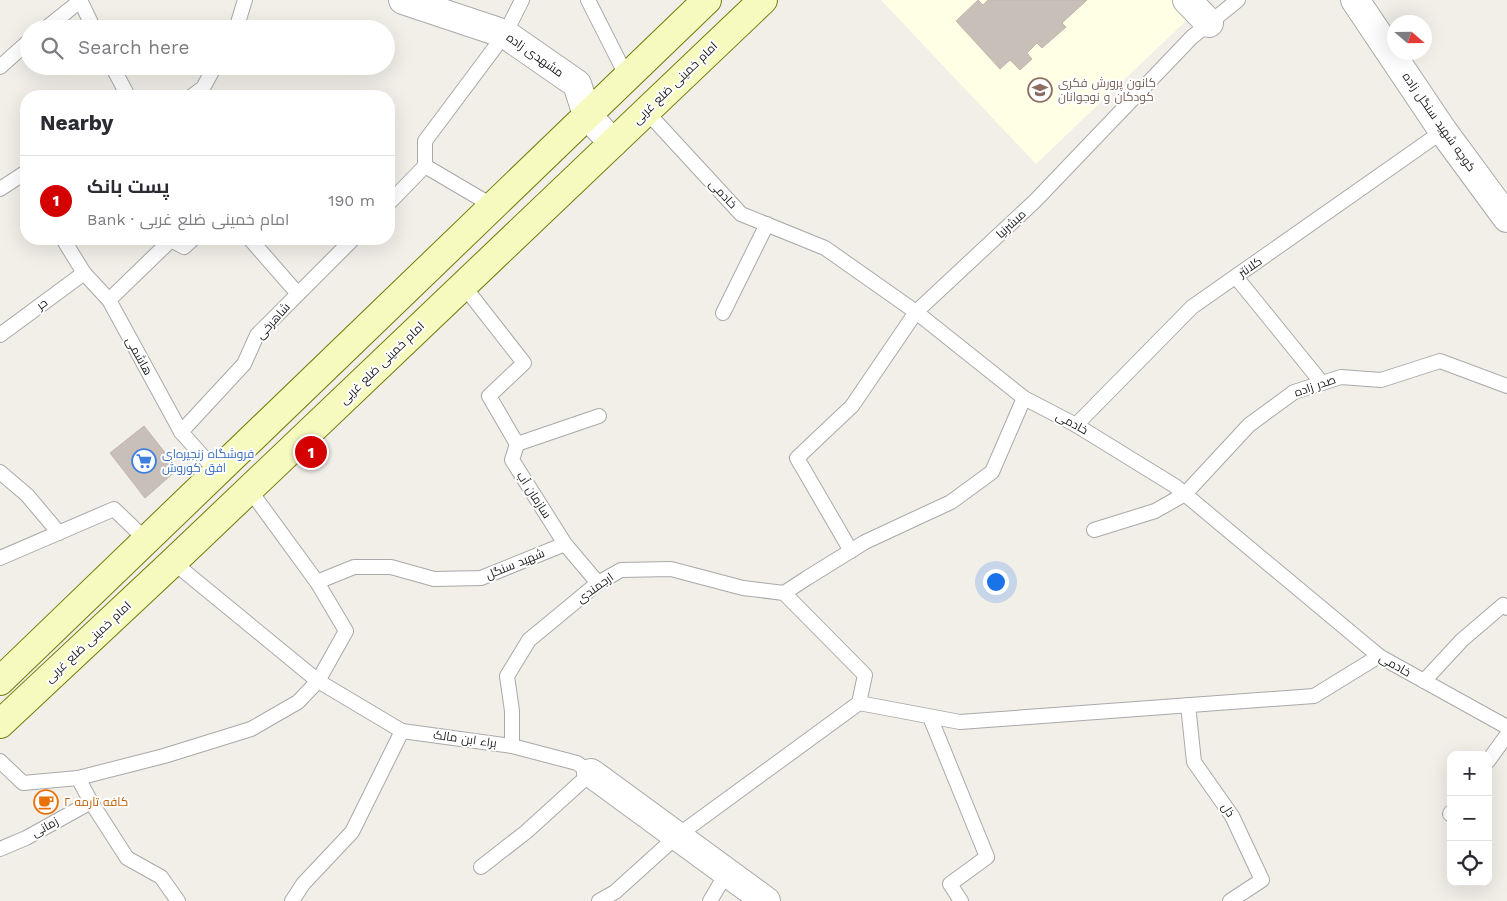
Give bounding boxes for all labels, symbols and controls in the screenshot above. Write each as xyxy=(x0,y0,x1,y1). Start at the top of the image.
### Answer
north arrow xyxy=(1387,15,1432,60)
search box xyxy=(20,20,395,75)
street label: مشهدی زاده xyxy=(504,30,566,80)
icon: search xyxy=(38,34,66,62)
text: Search here xyxy=(78,36,189,59)
street label: امام خمینی ضلع غربی xyxy=(630,39,721,128)
street label: کوچه شهید سنگل زاده xyxy=(1398,70,1478,175)
place label: کانون پرورش فکری کودکان و نوجوانان xyxy=(1058,76,1156,104)
school or university icon: کانون پرورش فکری کودکان و نوجوانان xyxy=(1027,77,1053,103)
text: Nearby xyxy=(40,110,113,135)
text: پست بانک xyxy=(87,175,169,198)
street label: خادمی xyxy=(706,177,740,211)
text: 1 xyxy=(53,191,59,210)
text: 190 m xyxy=(328,191,375,210)
street label: مبشرنیا xyxy=(993,207,1029,241)
text: Bank · امام خمینی ضلع غربی xyxy=(87,210,289,229)
street label: کلانتر xyxy=(1235,254,1265,281)
street label: حر xyxy=(33,295,50,313)
street label: شاهرخی xyxy=(253,300,293,342)
street label: امام خمینی ضلع غربی xyxy=(337,319,428,408)
street label: هاشمی xyxy=(123,334,155,378)
street label: صدر زاده xyxy=(1293,372,1337,400)
street label: خادمی xyxy=(1054,409,1090,437)
pin: 1 xyxy=(295,433,327,471)
place label: فروشگاه زنجیره‌ای افق کوروش xyxy=(162,447,254,475)
supermarket icon: فروشگاه زنجیره‌ای افق کوروش xyxy=(131,448,157,474)
street label: سازمان آب xyxy=(514,469,554,521)
street label: شهید سنگل xyxy=(484,546,547,582)
your location xyxy=(983,569,1009,595)
street label: ارجمندی xyxy=(574,570,616,606)
street label: امام خمینی ضلع غربی xyxy=(42,599,135,686)
street label: خادمی xyxy=(1377,650,1413,680)
street label: براء ابن مالک xyxy=(432,728,498,750)
map controls xyxy=(1447,751,1492,886)
button: + xyxy=(1447,751,1492,796)
cafe icon: کافه تارمه ۲ xyxy=(33,789,59,815)
place label: کافه تارمه ۲ xyxy=(64,795,128,809)
button: − xyxy=(1447,796,1492,841)
street label: ذل xyxy=(1218,800,1238,820)
street label: زمانی xyxy=(29,814,61,840)
button: locate xyxy=(1447,841,1492,886)

